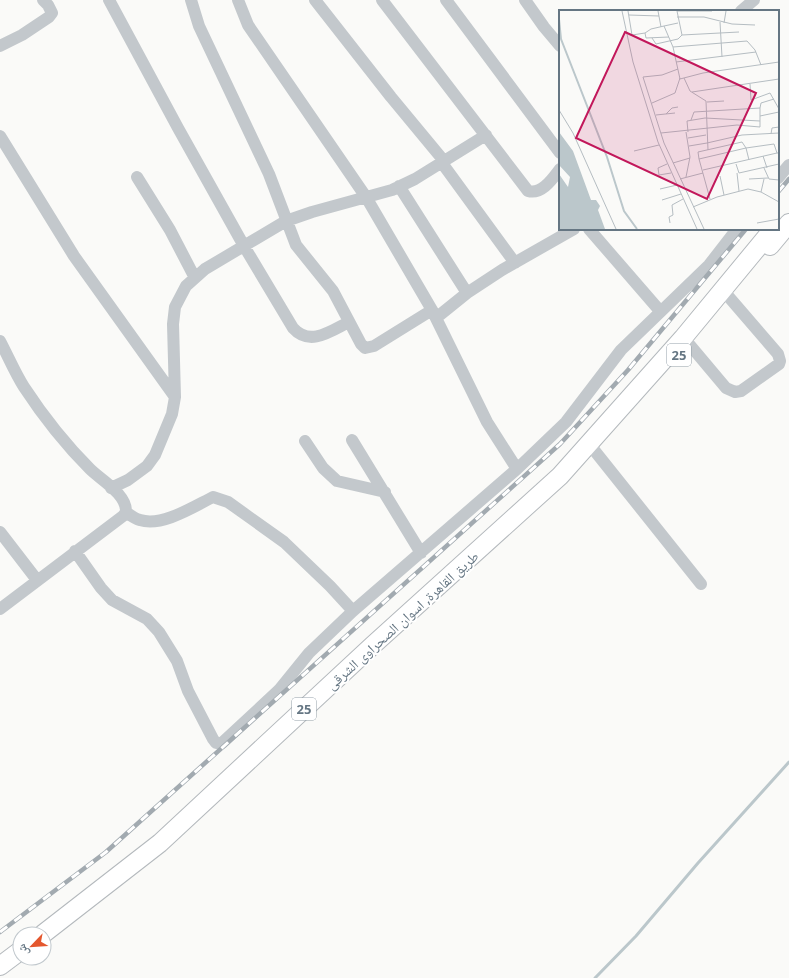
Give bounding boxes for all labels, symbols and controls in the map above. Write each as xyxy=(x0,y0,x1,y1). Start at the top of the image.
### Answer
inset map xyxy=(559,10,779,230)
road number: 25 xyxy=(667,344,691,366)
street label: طريق القاهرة, اسوان الصحراوى الشرقى xyxy=(322,546,483,694)
road number: 25 xyxy=(292,698,316,720)
north arrow xyxy=(12,926,52,966)
text: ش xyxy=(13,941,33,959)

